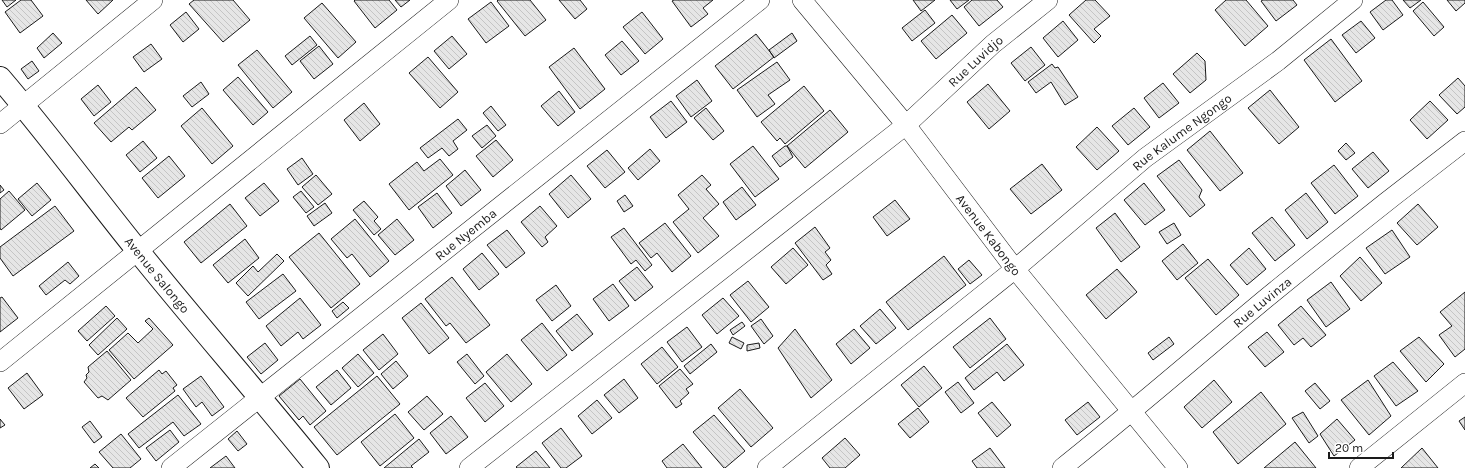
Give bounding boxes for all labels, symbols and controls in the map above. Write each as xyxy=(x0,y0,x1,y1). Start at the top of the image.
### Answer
street label: Rue Luvidjo xyxy=(945,32,1006,90)
street label: Rue Kalume Ngongo xyxy=(1129,90,1234,173)
street label: Avenue Kabongo xyxy=(953,191,1025,278)
street label: Rue Nyemba xyxy=(432,205,499,263)
street label: Avenue Salongo xyxy=(122,234,193,316)
street label: Rue Luvinza xyxy=(1230,273,1294,330)
scale bar xyxy=(1329,434,1393,460)
text: 20 m xyxy=(1335,441,1363,455)

